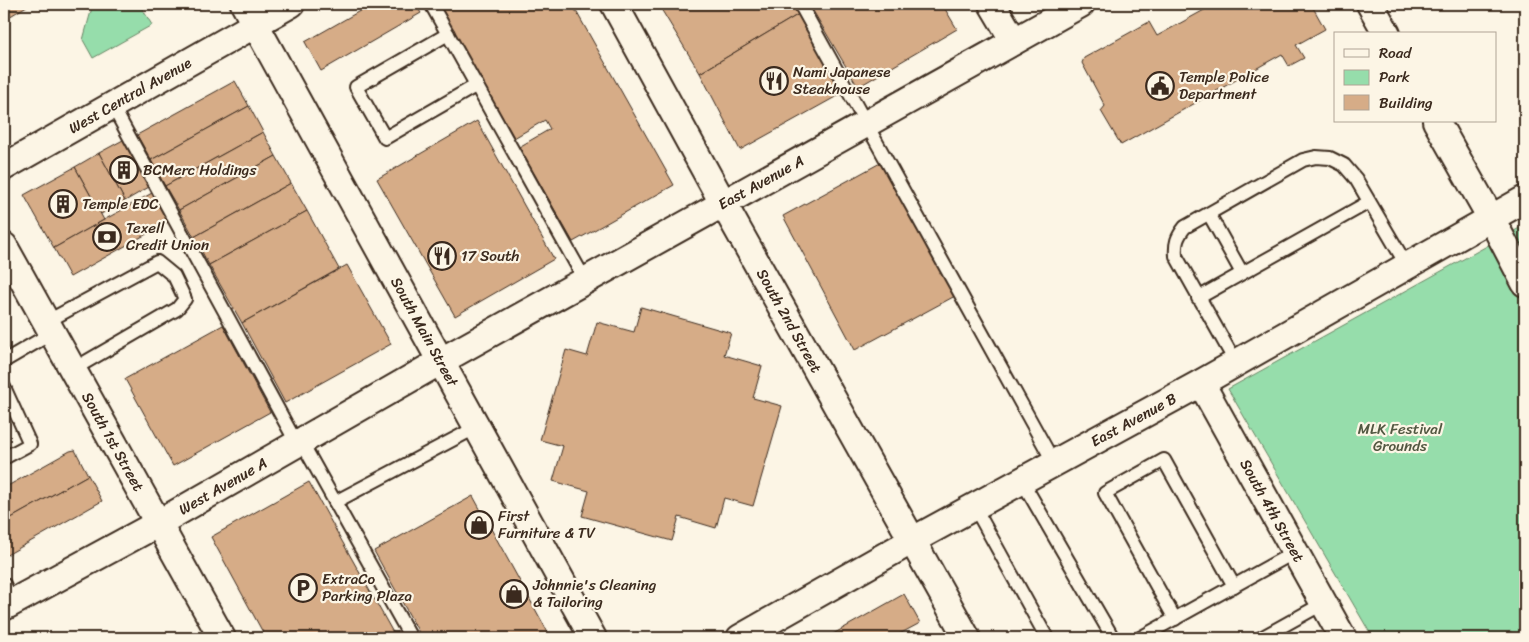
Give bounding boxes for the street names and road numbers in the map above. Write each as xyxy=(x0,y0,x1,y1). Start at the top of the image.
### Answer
street label: West Central Avenue xyxy=(64,50,197,141)
street label: East Avenue A xyxy=(713,148,809,217)
street label: South 2nd Street xyxy=(749,264,829,378)
street label: South Main Street xyxy=(384,272,466,392)
street label: East Avenue B xyxy=(1086,385,1182,454)
street label: South 1st Street xyxy=(75,387,151,497)
street label: West Avenue A xyxy=(174,450,272,522)
street label: South 4th Street xyxy=(1233,454,1312,567)

